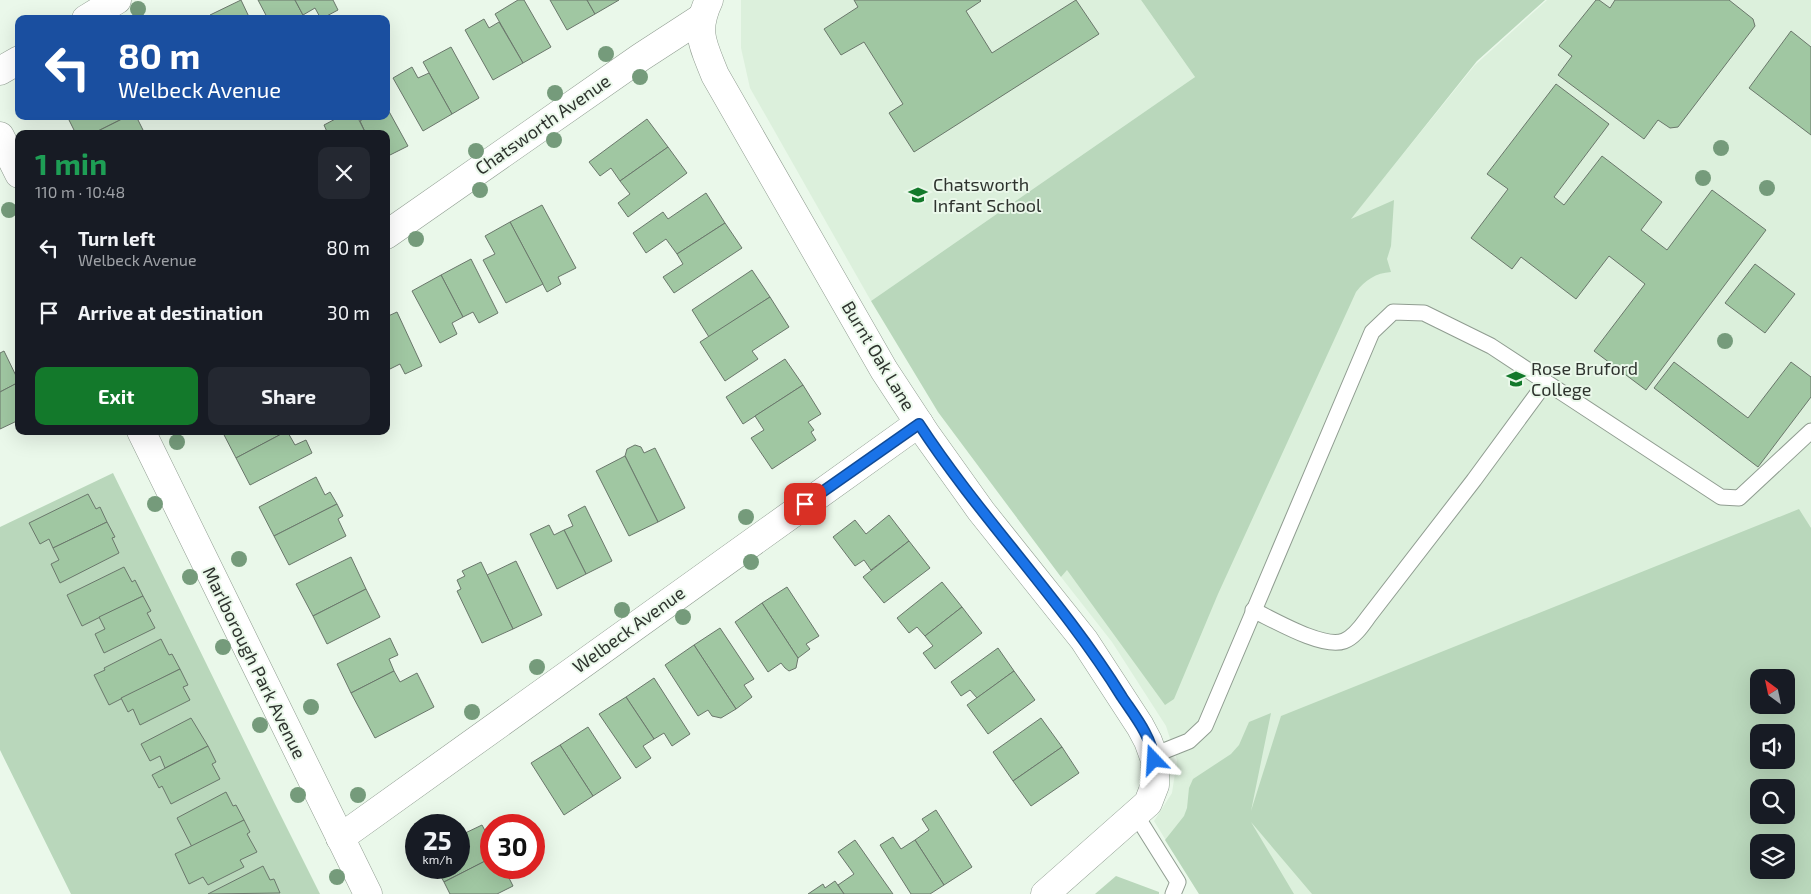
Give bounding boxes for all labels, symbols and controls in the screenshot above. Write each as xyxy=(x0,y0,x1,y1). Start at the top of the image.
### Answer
text: 80 m xyxy=(118,34,200,76)
icon: left xyxy=(35,35,100,100)
street label: Chatsworth Avenue xyxy=(471,69,614,179)
text: Welbeck Avenue xyxy=(118,76,281,102)
text: 1 min xyxy=(35,145,107,181)
button: close xyxy=(318,147,370,199)
place label: Chatsworth Infant School xyxy=(933,173,1042,216)
text: 110 m · 10:48 xyxy=(35,182,125,201)
school or university icon: Chatsworth Infant School xyxy=(907,184,929,206)
text: Turn left xyxy=(78,227,155,250)
icon: left xyxy=(35,234,63,262)
text: 80 m xyxy=(326,236,370,259)
text: Welbeck Avenue xyxy=(78,250,197,269)
street label: Burnt Oak Lane xyxy=(837,297,920,414)
icon: arrive xyxy=(35,299,63,327)
text: Arrive at destination xyxy=(78,301,263,324)
text: 30 m xyxy=(327,301,370,324)
place label: Rose Bruford College xyxy=(1531,357,1638,400)
button: Exit xyxy=(35,367,198,425)
button: Share xyxy=(208,367,370,425)
school or university icon: Rose Bruford College xyxy=(1505,368,1527,390)
pin xyxy=(784,483,826,525)
icon: arrive xyxy=(791,490,819,518)
street label: Marlborough Park Avenue xyxy=(199,563,311,762)
street label: Welbeck Avenue xyxy=(568,581,689,677)
north arrow xyxy=(1750,669,1795,714)
map controls xyxy=(1750,669,1795,879)
button: sound xyxy=(1750,724,1795,769)
position arrow xyxy=(1127,733,1179,785)
button: search xyxy=(1750,779,1795,824)
speed limit sign: 30 xyxy=(480,814,545,879)
text: 25 xyxy=(423,825,452,855)
button: layers xyxy=(1750,834,1795,879)
text: km/h xyxy=(423,852,452,866)

